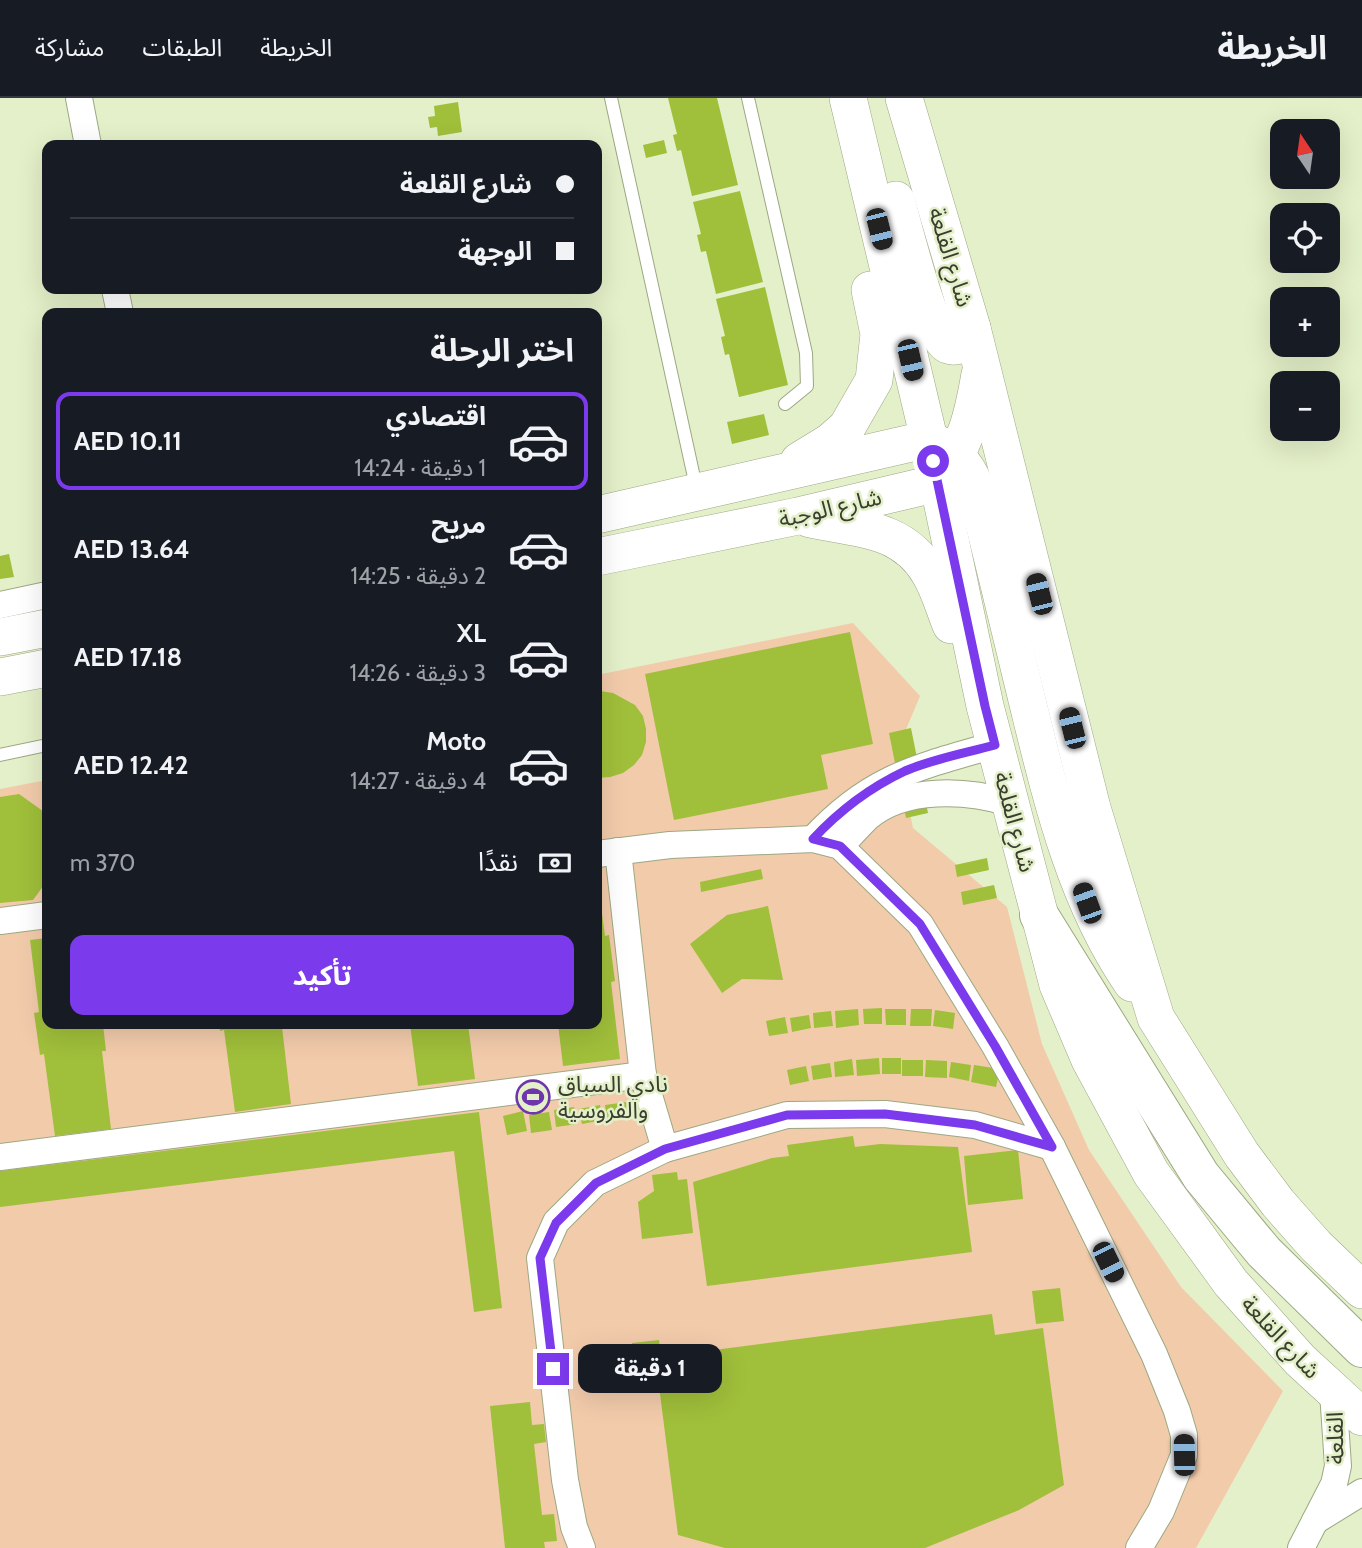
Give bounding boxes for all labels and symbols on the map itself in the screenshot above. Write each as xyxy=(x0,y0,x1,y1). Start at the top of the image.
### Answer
north arrow xyxy=(1270,119,1340,189)
street label: شارع القلعة xyxy=(920,204,979,311)
car xyxy=(864,206,895,252)
car xyxy=(896,337,925,383)
route start xyxy=(917,445,949,477)
street label: شارع الوجبة xyxy=(776,483,885,536)
car xyxy=(1024,571,1055,617)
car xyxy=(1057,705,1088,751)
street label: شارع القلعة xyxy=(985,769,1042,876)
car xyxy=(1070,880,1105,926)
place label: نادي السباق والفروسية xyxy=(558,1070,668,1124)
sports icon: نادي السباق والفروسية xyxy=(514,1078,552,1116)
car xyxy=(1090,1239,1127,1285)
street label: شارع القلعة xyxy=(1233,1290,1326,1386)
callout: 1 دقيقة xyxy=(578,1344,721,1394)
route end xyxy=(537,1353,569,1385)
street label: القلعة xyxy=(1321,1411,1349,1465)
car xyxy=(1174,1434,1195,1476)

